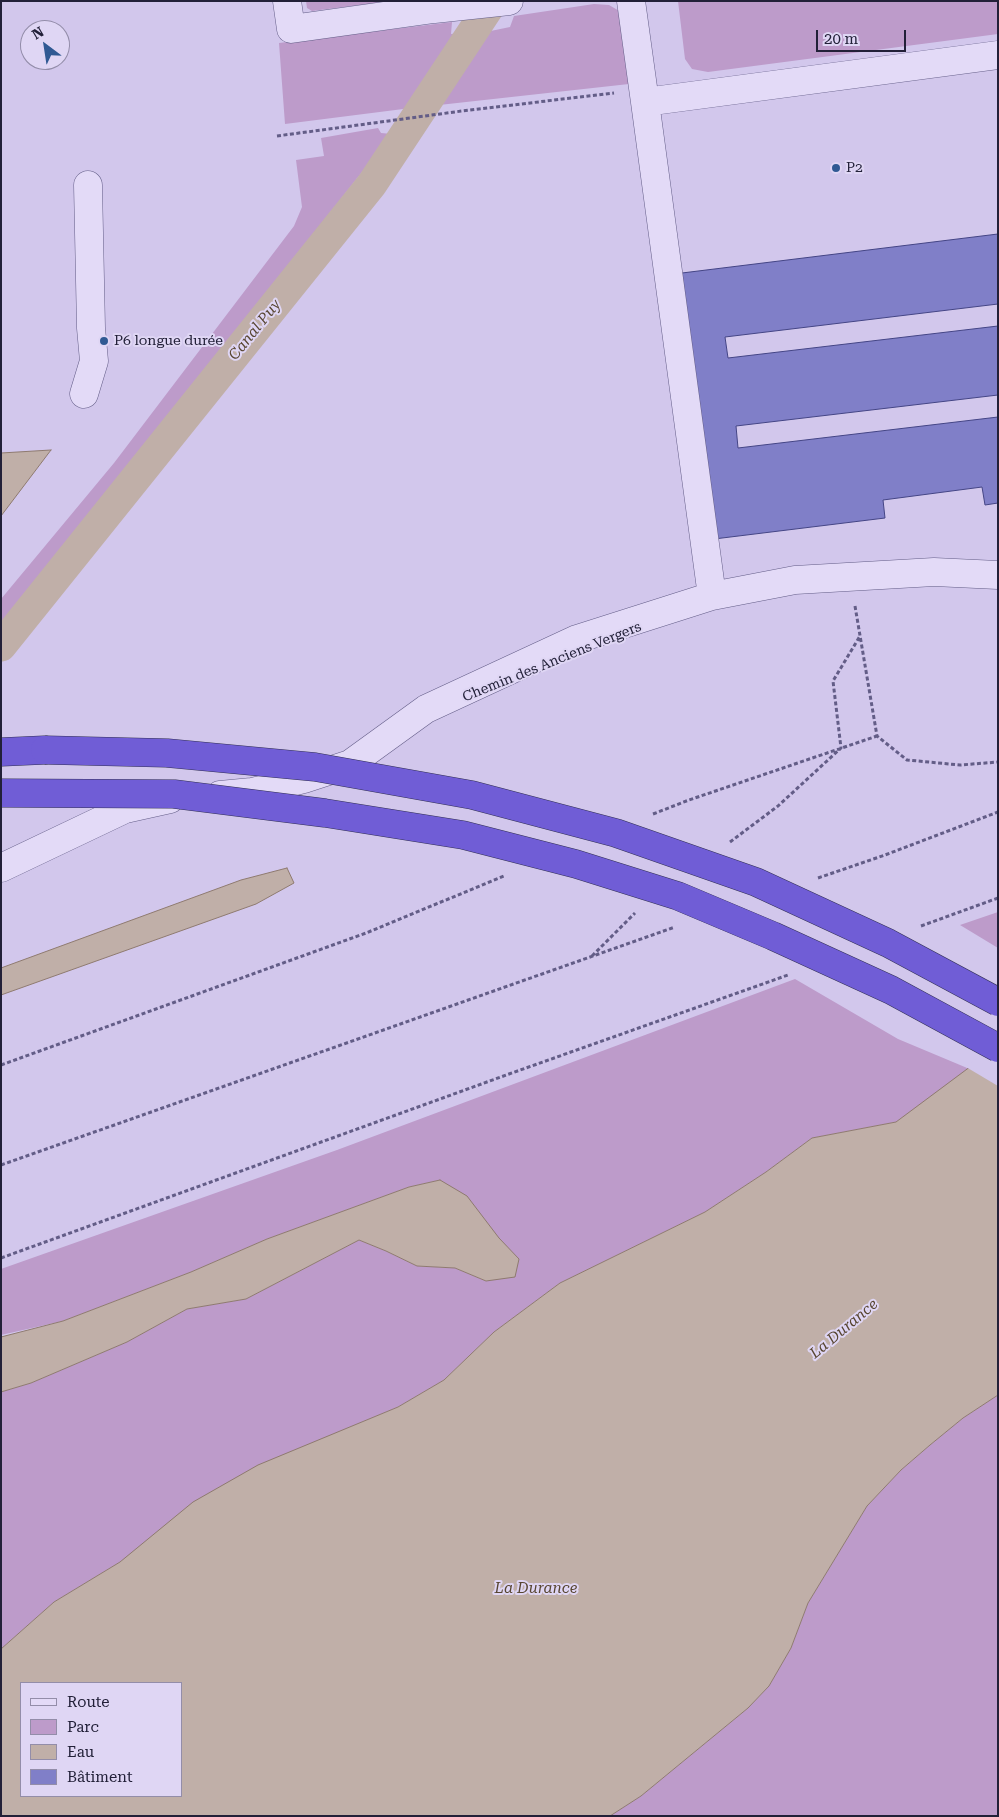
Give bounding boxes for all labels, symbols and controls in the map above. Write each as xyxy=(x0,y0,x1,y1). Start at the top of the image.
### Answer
north arrow xyxy=(20,20,70,70)
scale bar xyxy=(819,20,909,52)
text: N xyxy=(29,23,47,43)
text: 20 m xyxy=(824,30,858,48)
place label: P2 xyxy=(846,160,863,176)
marker: P2 xyxy=(830,162,842,174)
water label: Canal Puy xyxy=(225,296,285,364)
place label: P6 longue durée xyxy=(114,333,223,349)
marker: P6 longue durée xyxy=(98,335,110,347)
street label: Chemin des Anciens Vergers xyxy=(460,618,644,706)
water label: La Durance xyxy=(807,1295,881,1363)
water label: La Durance xyxy=(495,1580,577,1598)
legend xyxy=(20,1682,182,1797)
text: Route xyxy=(67,1693,109,1711)
text: Parc xyxy=(67,1718,99,1736)
text: Eau xyxy=(67,1743,94,1761)
text: Bâtiment xyxy=(67,1768,133,1786)

